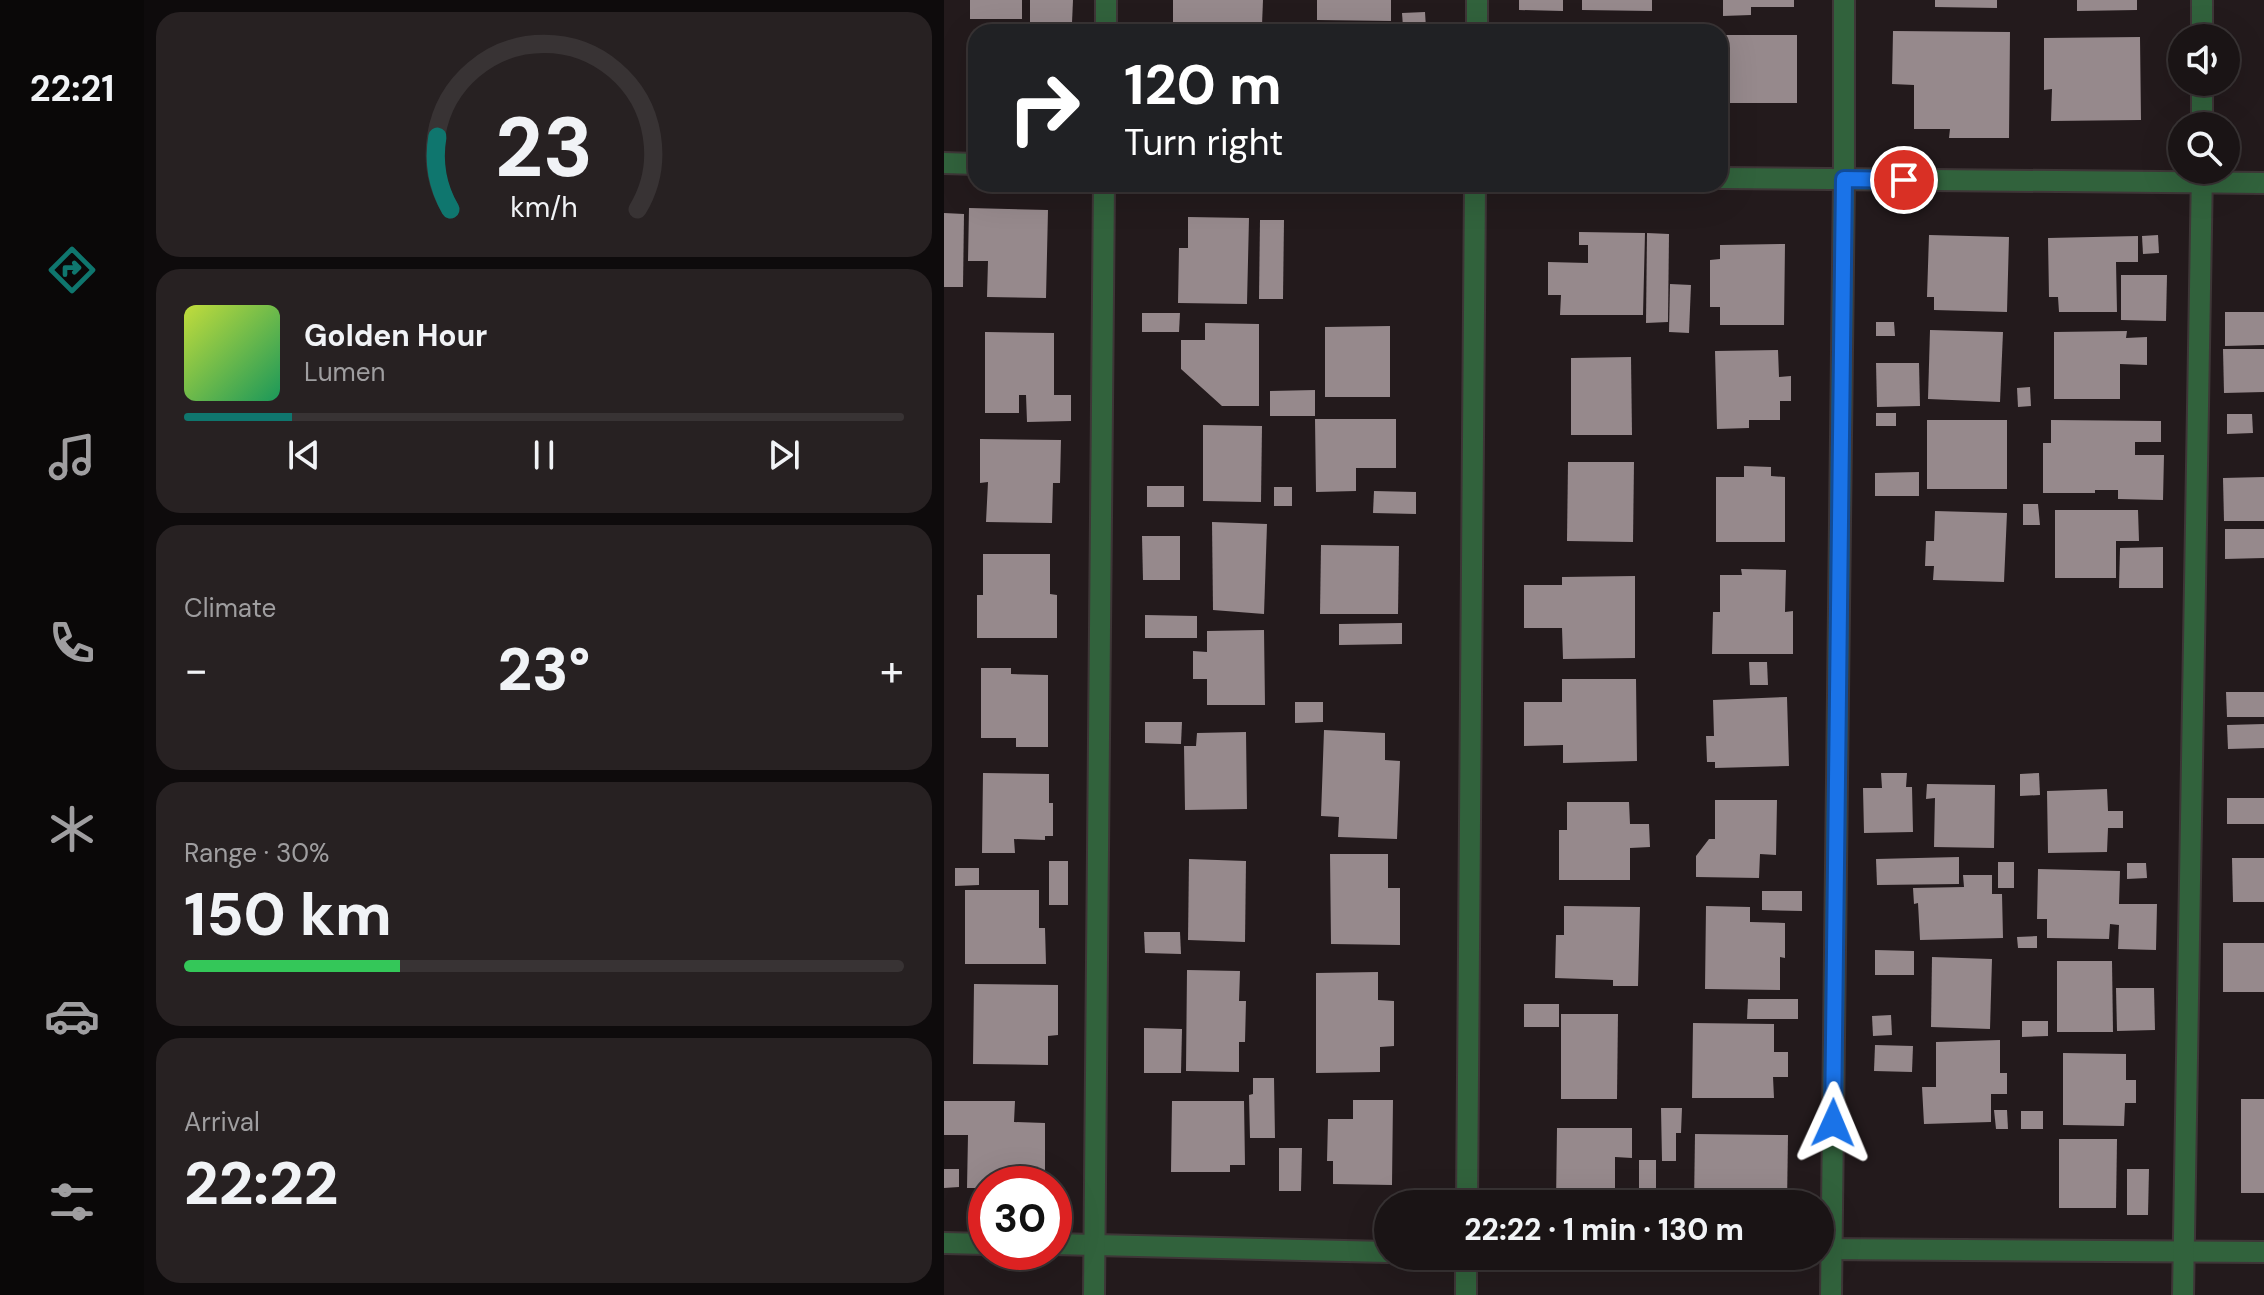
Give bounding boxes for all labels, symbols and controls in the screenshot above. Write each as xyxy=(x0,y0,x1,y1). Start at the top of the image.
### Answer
map controls xyxy=(2168,24,2240,184)
button: sound xyxy=(2168,24,2240,96)
text: 120 m xyxy=(1124,48,1282,121)
icon: right xyxy=(992,56,1096,160)
text: 22:21 xyxy=(30,65,114,112)
text: 23 xyxy=(495,93,593,202)
button: search xyxy=(2168,112,2240,184)
text: Turn right xyxy=(1124,119,1283,166)
pin xyxy=(1870,146,1938,214)
icon: arrive xyxy=(1882,158,1926,202)
text: km/h xyxy=(510,189,578,226)
icon: directions xyxy=(44,242,100,298)
text: Golden Hour xyxy=(304,316,487,355)
text: Lumen xyxy=(304,355,385,389)
icon: music xyxy=(44,429,100,485)
icon: previous xyxy=(282,433,326,477)
icon: pause xyxy=(522,433,566,477)
icon: next xyxy=(762,433,806,477)
text: Climate xyxy=(184,591,276,625)
icon: phone xyxy=(44,615,100,671)
text: 23° xyxy=(498,630,590,709)
text: − xyxy=(184,641,208,699)
text: + xyxy=(880,641,904,699)
icon: climate xyxy=(44,801,100,857)
text: Range · 30% xyxy=(184,836,329,870)
text: 150 km xyxy=(184,875,392,954)
icon: car xyxy=(44,988,100,1044)
position arrow xyxy=(1791,1081,1875,1165)
text: Arrival xyxy=(184,1105,260,1139)
text: 22:22 xyxy=(184,1144,338,1223)
speed limit sign: 30 xyxy=(968,1166,1072,1270)
icon: filters xyxy=(44,1174,100,1230)
text: 22:22 · 1 min · 130 m xyxy=(1464,1210,1744,1249)

